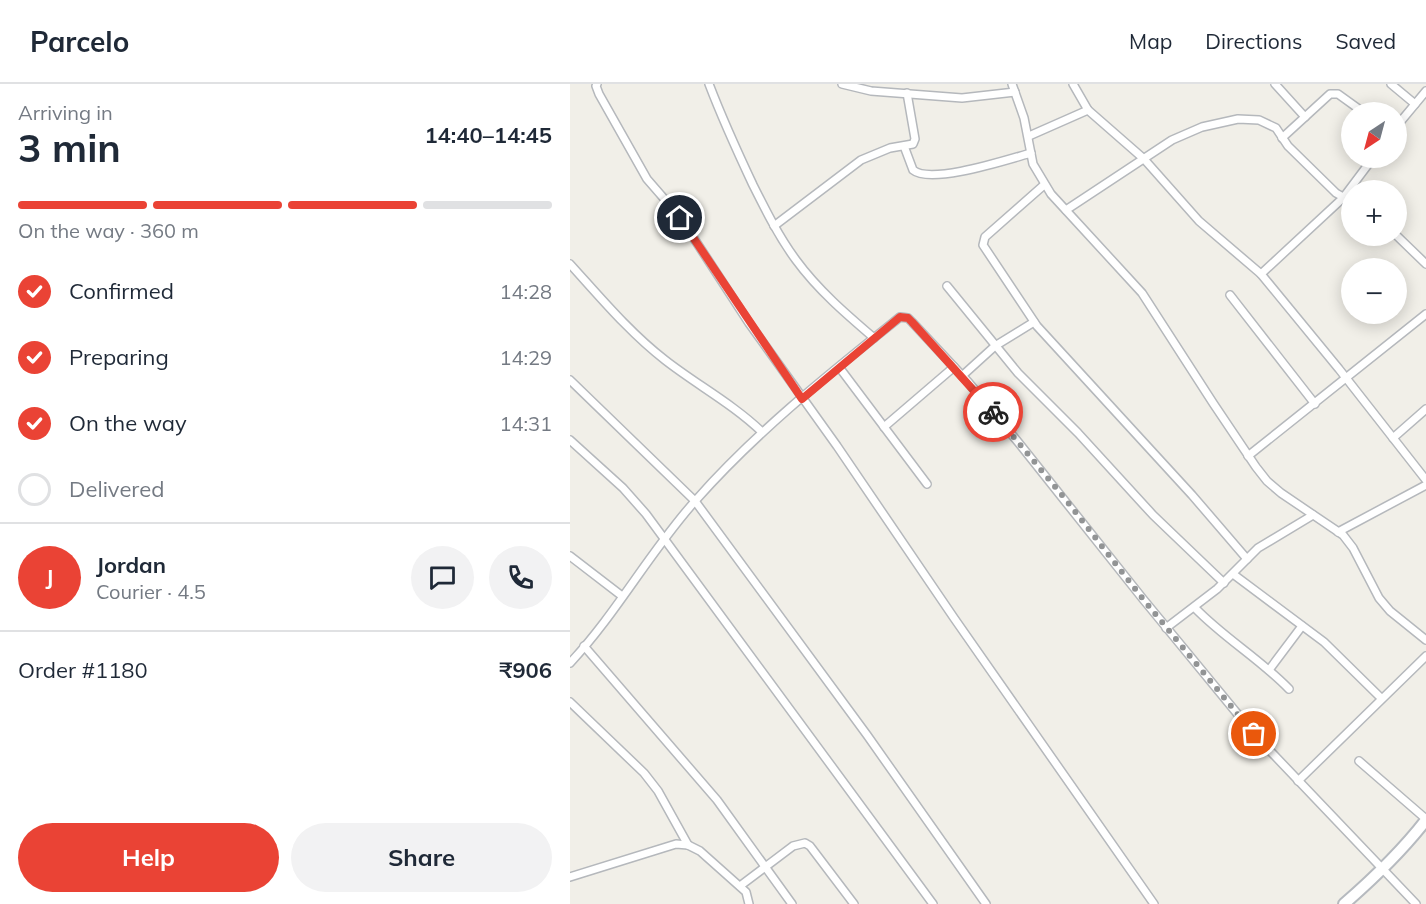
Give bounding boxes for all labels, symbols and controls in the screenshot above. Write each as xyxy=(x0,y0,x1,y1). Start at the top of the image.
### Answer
text: Parcelo xyxy=(30,24,129,59)
text: Map xyxy=(1129,28,1172,54)
text: Directions xyxy=(1205,28,1302,54)
text: Saved xyxy=(1335,28,1396,54)
text: Arriving in xyxy=(18,100,113,125)
north arrow xyxy=(1341,102,1407,168)
map controls xyxy=(1341,102,1407,324)
text: 14:40–14:45 xyxy=(424,121,552,149)
text: 3 min xyxy=(18,123,121,172)
button: + xyxy=(1341,180,1407,246)
pin xyxy=(654,192,705,243)
icon: home xyxy=(663,201,696,234)
text: On the way · 360 m xyxy=(18,218,199,243)
button: − xyxy=(1341,258,1407,324)
icon: check xyxy=(18,275,51,308)
text: Confirmed xyxy=(69,277,174,305)
text: 14:28 xyxy=(499,279,552,304)
icon: check xyxy=(18,341,51,374)
text: Preparing xyxy=(69,343,169,371)
text: 14:29 xyxy=(499,345,552,370)
courier xyxy=(963,382,1023,442)
icon: bike xyxy=(977,396,1010,429)
icon: check xyxy=(18,407,51,440)
text: On the way xyxy=(69,409,187,437)
text: 14:31 xyxy=(499,411,552,436)
text: Delivered xyxy=(69,475,164,503)
button: chat xyxy=(411,546,474,609)
button: phone xyxy=(489,546,552,609)
text: Jordan xyxy=(96,551,166,579)
text: J xyxy=(46,563,53,591)
text: Courier · 4.5 xyxy=(96,579,206,604)
text: Order #1180 xyxy=(18,656,148,684)
text: ₹906 xyxy=(499,656,552,684)
pin xyxy=(1228,708,1279,759)
icon: bag xyxy=(1237,717,1270,750)
button: Help xyxy=(18,823,279,892)
button: Share xyxy=(291,823,552,892)

